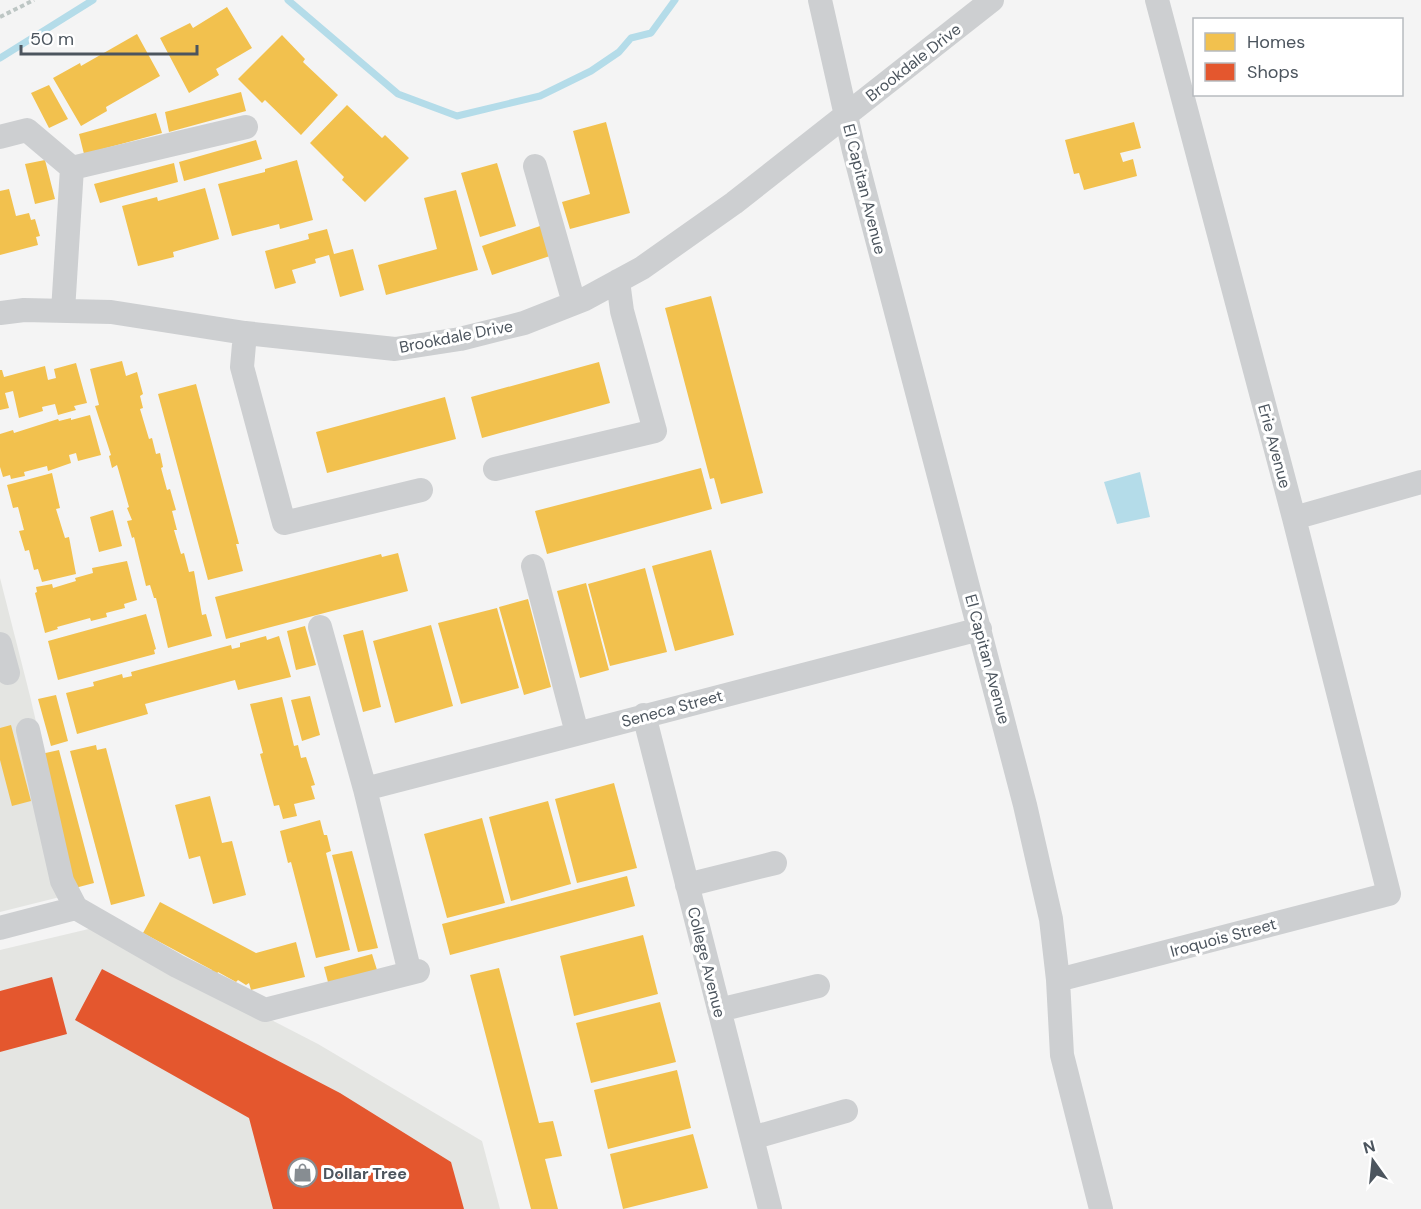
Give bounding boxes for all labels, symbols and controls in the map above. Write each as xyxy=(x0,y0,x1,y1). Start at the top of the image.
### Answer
scale bar xyxy=(21,18,196,56)
legend xyxy=(1193,18,1403,96)
street label: Brookdale Drive xyxy=(861,19,965,106)
text: 50 m xyxy=(30,27,74,51)
text: Homes xyxy=(1247,30,1305,54)
text: Shops xyxy=(1247,60,1299,84)
street label: El Capitan Avenue xyxy=(838,122,891,257)
street label: Brookdale Drive xyxy=(398,315,515,358)
street label: Erie Avenue xyxy=(1253,402,1296,491)
street label: El Capitan Avenue xyxy=(960,592,1015,726)
street label: Seneca Street xyxy=(619,685,725,732)
street label: College Avenue xyxy=(683,905,730,1020)
street label: Iroquois Street xyxy=(1168,913,1278,962)
north arrow xyxy=(1343,1131,1403,1191)
text: N xyxy=(1361,1135,1378,1159)
shop icon: Dollar Tree xyxy=(286,1157,318,1189)
place label: Dollar Tree xyxy=(323,1163,407,1184)

